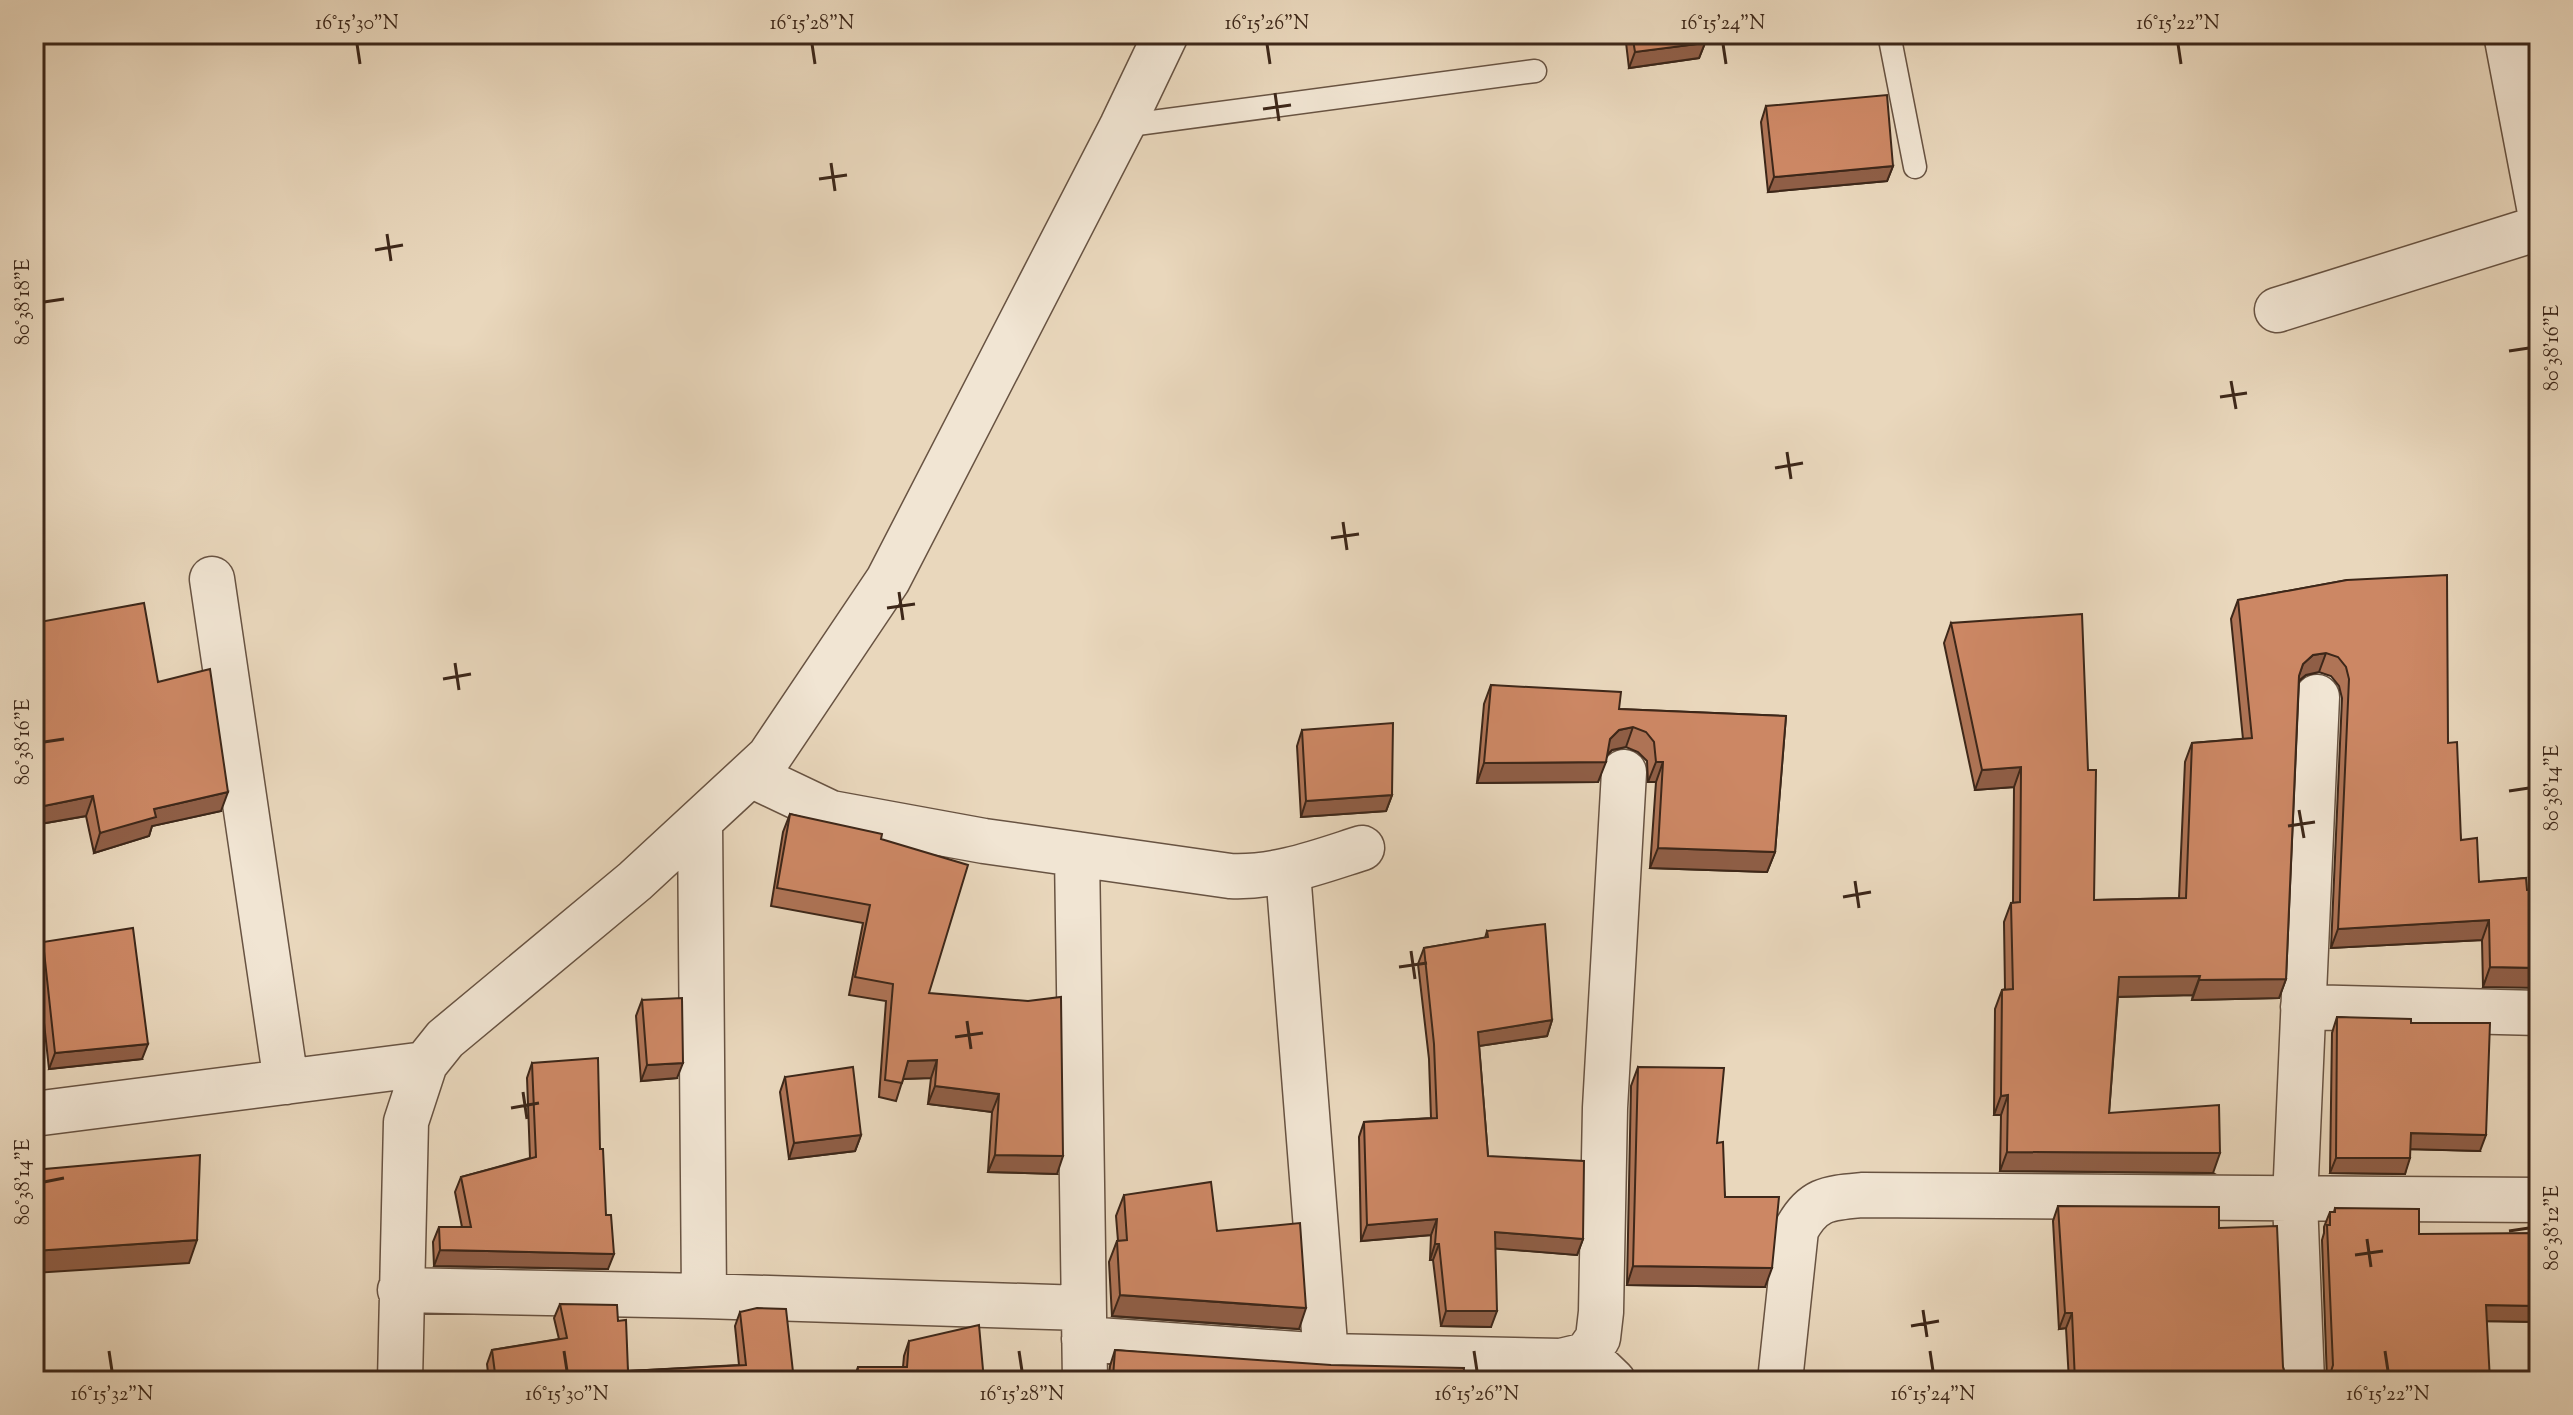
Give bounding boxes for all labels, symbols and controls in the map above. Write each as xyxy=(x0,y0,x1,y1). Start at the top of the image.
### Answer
text: 16°15'30"N xyxy=(315,10,399,39)
text: 16°15'28"N xyxy=(770,10,854,39)
text: 16°15'26"N xyxy=(1225,10,1309,39)
text: 16°15'24"N xyxy=(1681,10,1765,39)
text: 16°15'22"N xyxy=(2136,10,2220,39)
text: 80°38'18"E xyxy=(10,259,39,345)
text: 80°38'16"E xyxy=(2539,305,2568,391)
text: 80°38'16"E xyxy=(10,699,39,785)
text: 80°38'14"E xyxy=(2539,745,2568,831)
text: 80°38'14"E xyxy=(10,1139,39,1225)
text: 80°38'12"E xyxy=(2539,1185,2568,1271)
text: 16°15'32"N xyxy=(71,1381,153,1410)
text: 16°15'30"N xyxy=(525,1381,609,1410)
text: 16°15'28"N xyxy=(980,1381,1064,1410)
text: 16°15'26"N xyxy=(1435,1381,1519,1410)
text: 16°15'24"N xyxy=(1891,1381,1975,1410)
text: 16°15'22"N xyxy=(2346,1381,2430,1410)

